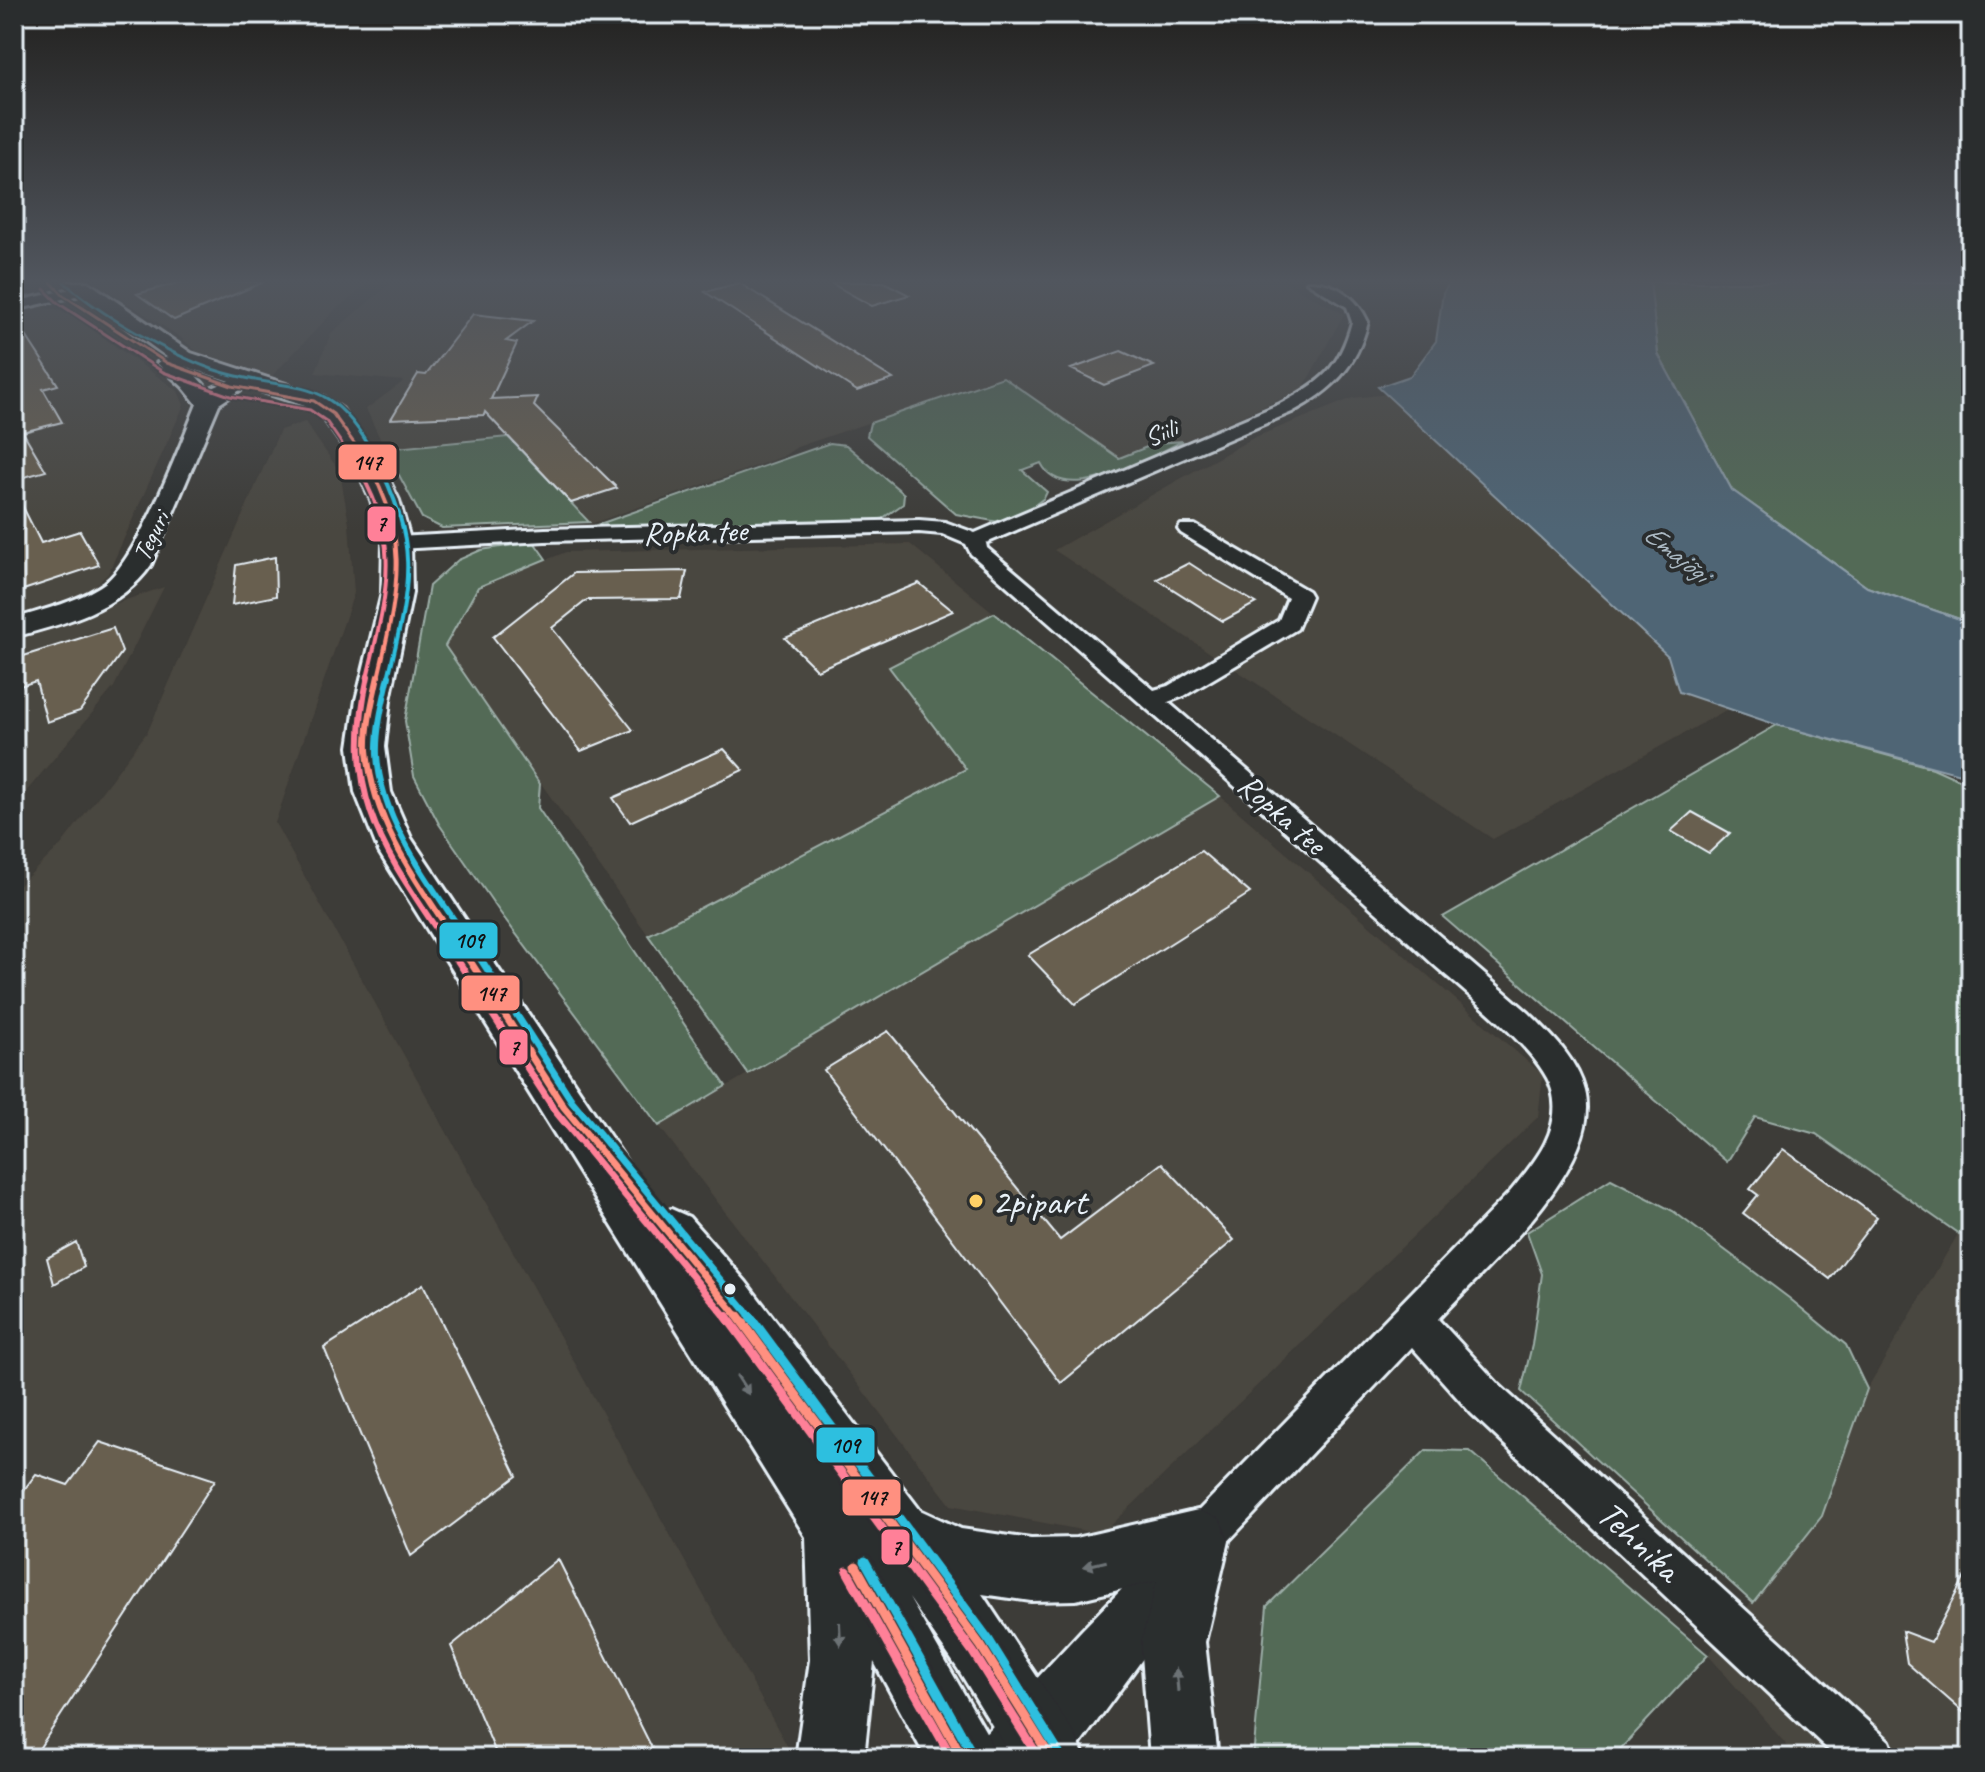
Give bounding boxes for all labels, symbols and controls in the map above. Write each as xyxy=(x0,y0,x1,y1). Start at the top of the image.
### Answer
street label: Siili xyxy=(1140,410,1185,454)
line badge: 147 xyxy=(337,443,398,481)
text: 147 xyxy=(352,449,384,477)
street label: Teguri xyxy=(125,503,178,566)
line badge: 7 xyxy=(366,505,397,543)
text: 7 xyxy=(376,510,388,538)
street label: Ropka tee xyxy=(642,510,750,554)
water label: Emajõgi xyxy=(1637,516,1722,594)
street label: Ropka tee xyxy=(1229,764,1337,865)
line badge: 109 xyxy=(438,921,499,960)
text: 109 xyxy=(454,927,486,955)
line badge: 147 xyxy=(460,974,521,1012)
text: 147 xyxy=(476,980,508,1008)
line badge: 7 xyxy=(498,1028,529,1066)
text: 7 xyxy=(509,1034,521,1062)
place label: 2pipart xyxy=(992,1178,1090,1225)
marker: 2pipart xyxy=(967,1192,985,1210)
unlabelled marker xyxy=(722,1281,738,1297)
one-way arrow xyxy=(735,1374,750,1396)
line badge: 109 xyxy=(815,1426,876,1464)
text: 109 xyxy=(830,1432,862,1460)
line badge: 147 xyxy=(841,1478,902,1517)
text: 147 xyxy=(857,1484,889,1512)
street label: Tehnika xyxy=(1587,1491,1693,1594)
line badge: 7 xyxy=(880,1528,911,1566)
text: 7 xyxy=(891,1534,903,1562)
one-way arrow xyxy=(1082,1558,1107,1571)
one-way arrow xyxy=(834,1622,847,1647)
one-way arrow xyxy=(1170,1667,1183,1692)

